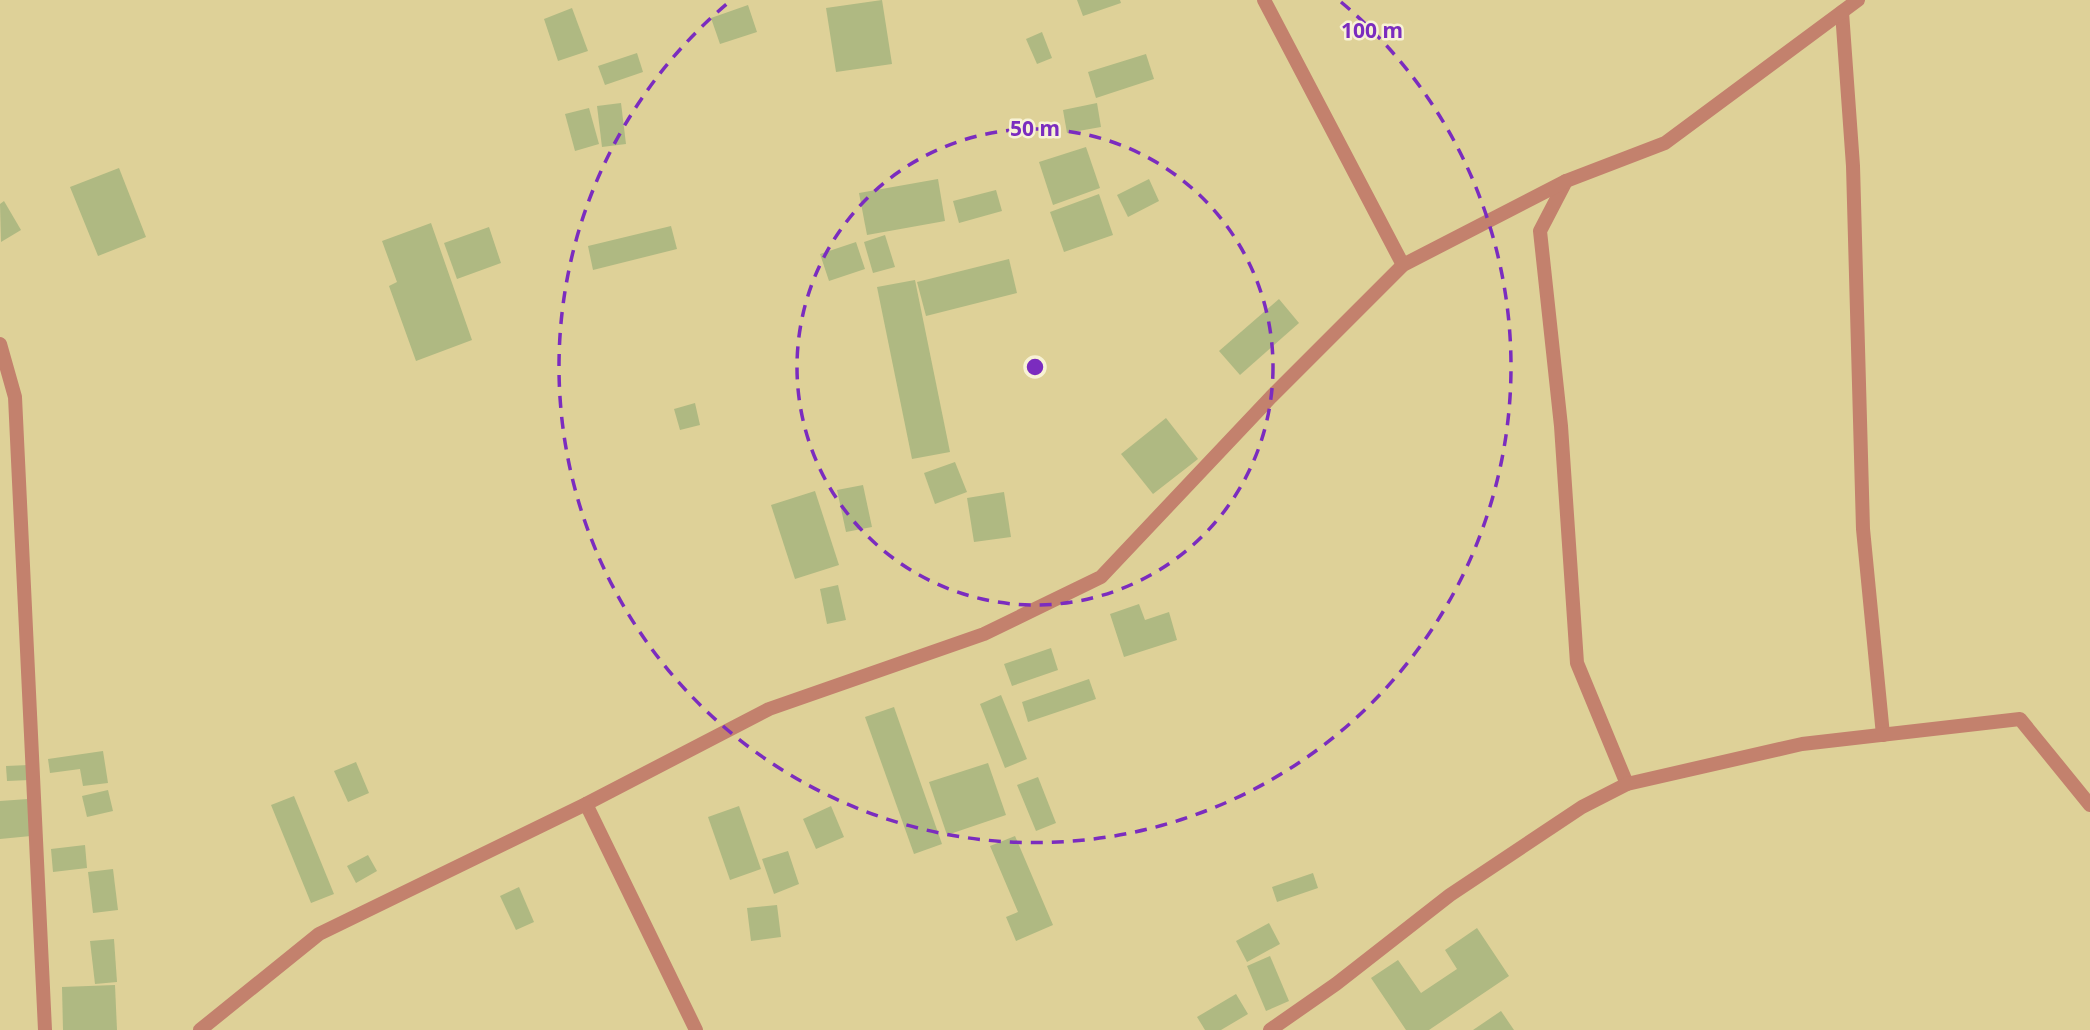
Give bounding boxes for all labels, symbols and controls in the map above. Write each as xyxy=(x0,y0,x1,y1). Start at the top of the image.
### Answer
text: 100 m xyxy=(1341,16,1403,44)
text: 50 m xyxy=(1010,114,1060,142)
centre of rings xyxy=(1023,355,1047,379)

